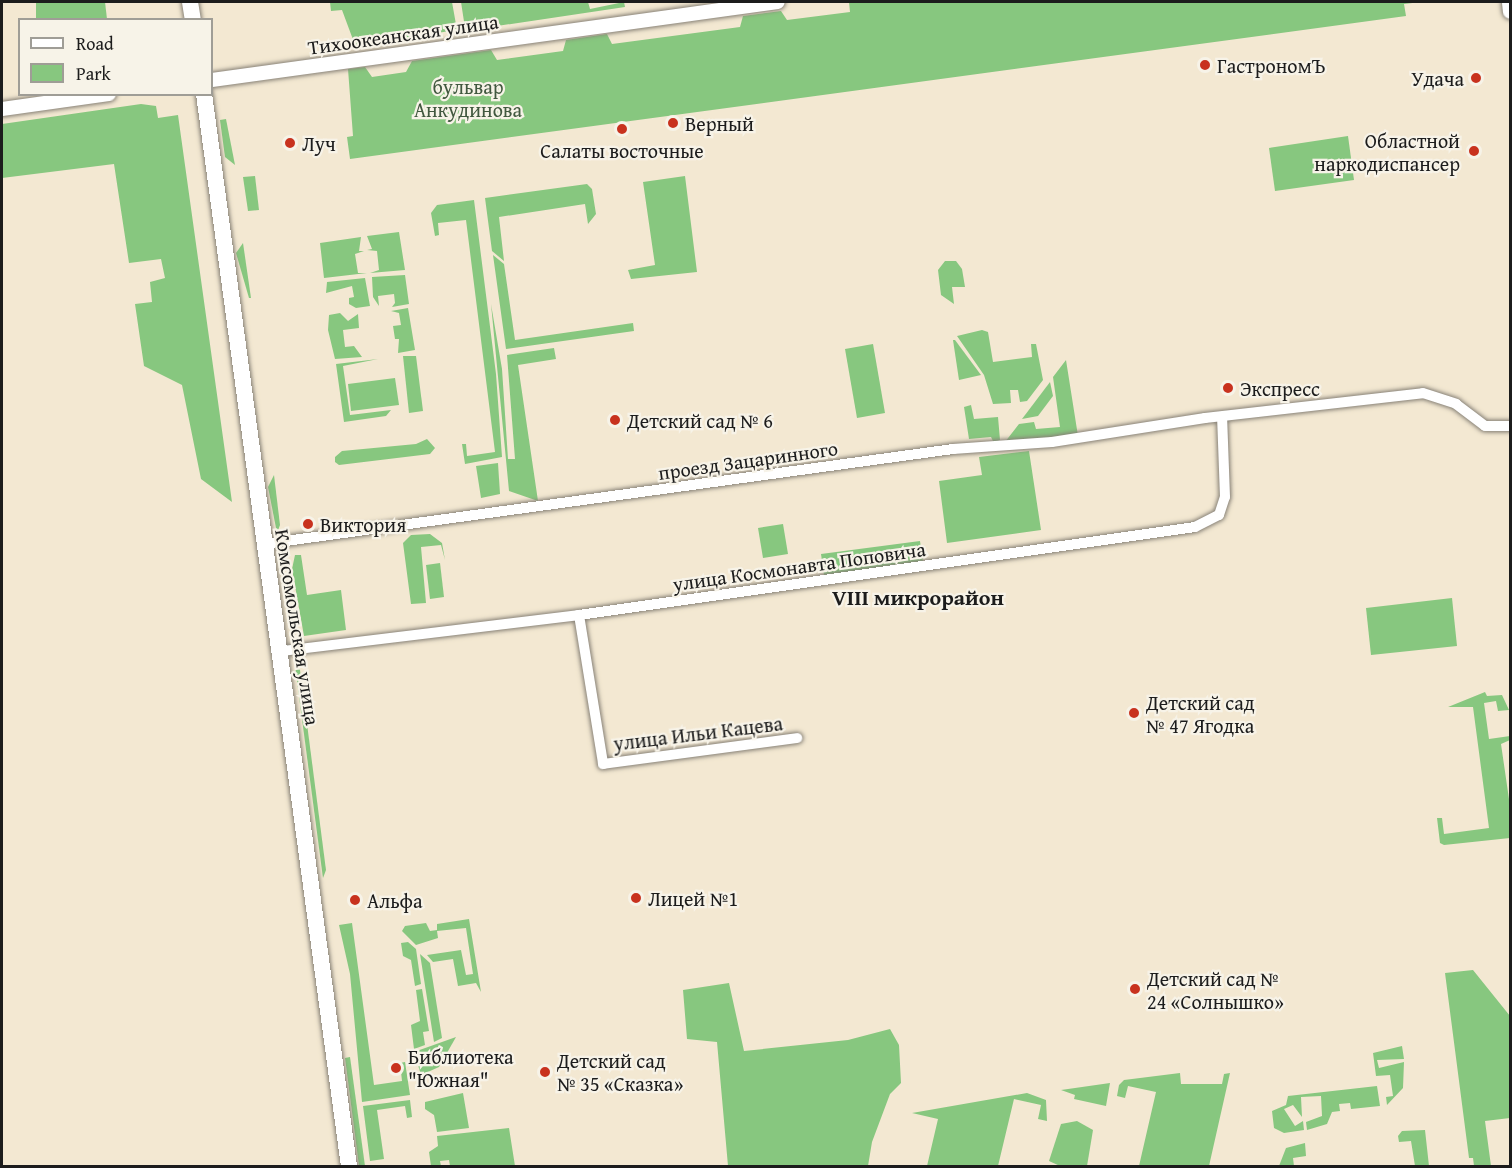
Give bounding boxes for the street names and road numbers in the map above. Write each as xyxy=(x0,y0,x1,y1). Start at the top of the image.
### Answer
street label: Тихоокеанская улица xyxy=(306,9,500,59)
street label: проезд Зацаринного xyxy=(657,436,839,484)
street label: Комсомольская улица xyxy=(271,527,325,727)
street label: улица Космонавта Поповича xyxy=(671,536,927,596)
street label: улица Ильи Кацева xyxy=(612,711,784,755)

